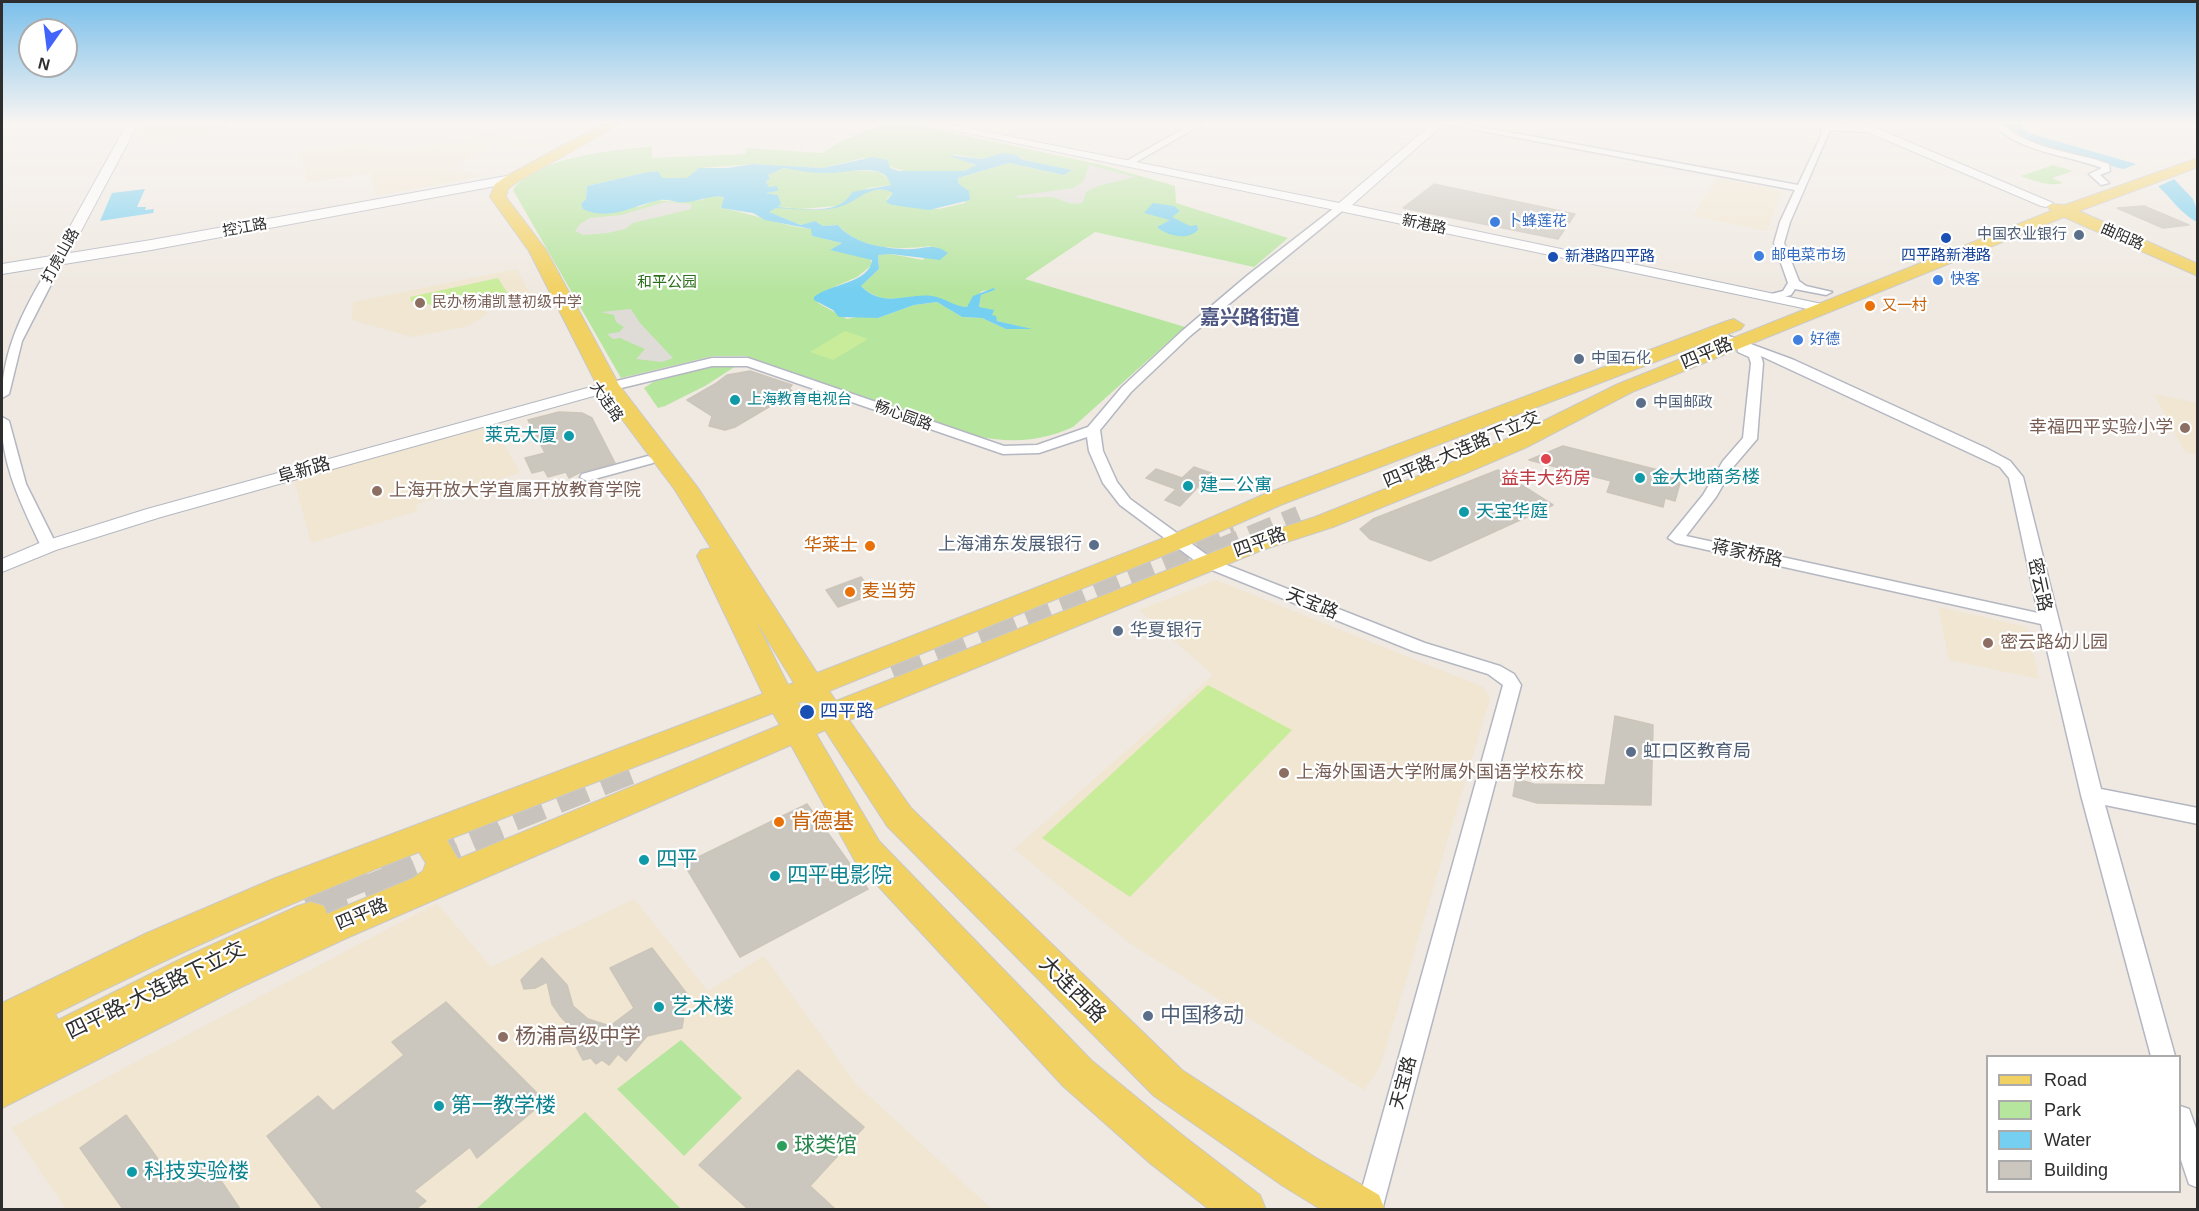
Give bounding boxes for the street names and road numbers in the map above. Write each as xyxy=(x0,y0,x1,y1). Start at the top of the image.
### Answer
street label: 新港路 xyxy=(1400,212,1448,238)
street label: 控江路 xyxy=(221,215,269,241)
street label: 曲阳路 xyxy=(2098,220,2146,254)
street label: 打虎山路 xyxy=(39,225,83,287)
street label: 四平路 xyxy=(1678,334,1736,374)
street label: 大连路 xyxy=(586,378,626,426)
street label: 畅心园路 xyxy=(872,397,934,435)
street label: 四平路-大连路下立交 xyxy=(1380,407,1544,493)
street label: 阜新路 xyxy=(275,453,333,489)
street label: 四平路 xyxy=(1231,524,1289,562)
street label: 蒋家桥路 xyxy=(1710,536,1784,572)
street label: 密云路 xyxy=(2023,556,2055,614)
street label: 天宝路 xyxy=(1283,584,1341,624)
street label: 四平路 xyxy=(333,895,391,935)
street label: 四平路-大连路下立交 xyxy=(62,937,250,1045)
street label: 大连西路 xyxy=(1033,951,1111,1029)
street label: 天宝路 xyxy=(1387,1054,1421,1112)

